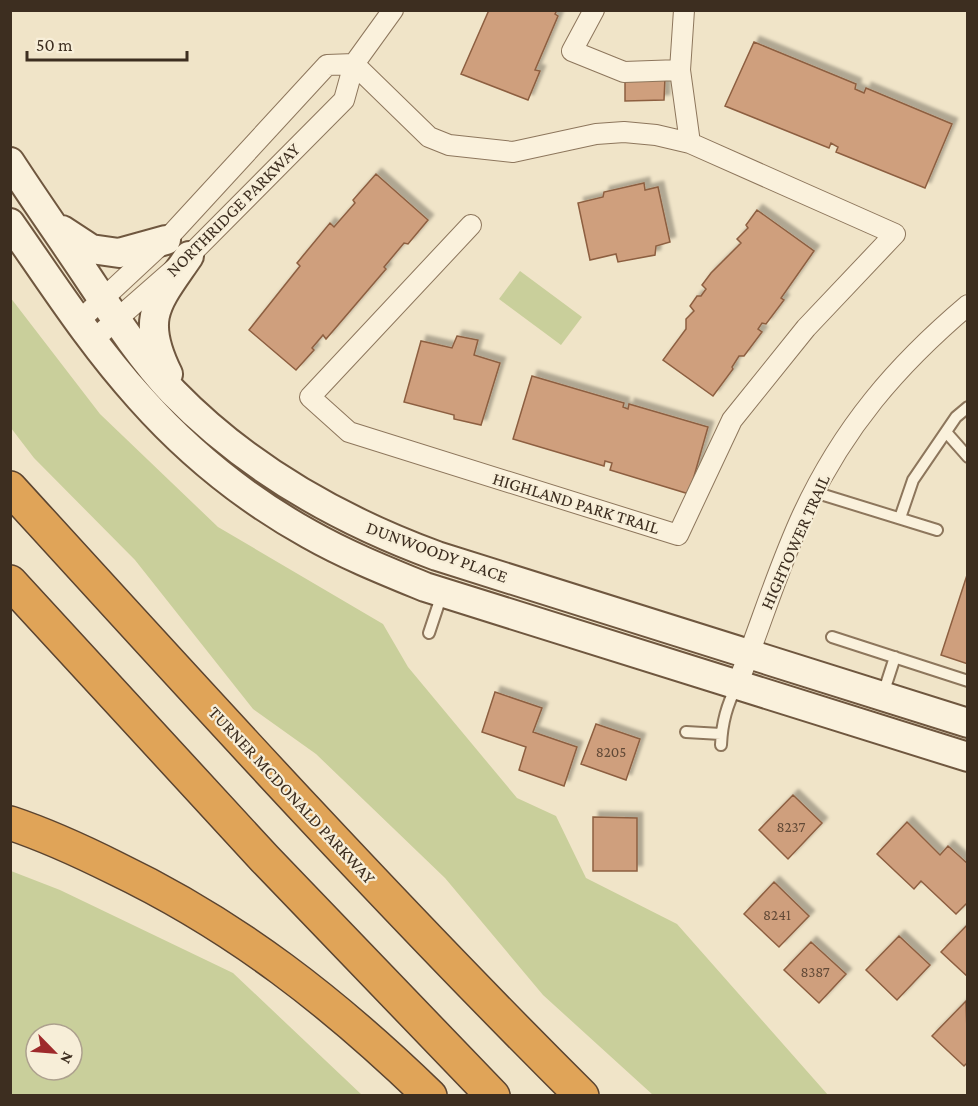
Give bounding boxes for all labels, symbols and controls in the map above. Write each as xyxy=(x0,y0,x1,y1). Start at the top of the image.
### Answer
scale bar xyxy=(27,24,188,62)
text: 50 m xyxy=(36,35,73,55)
street label: NORTHRIDGE PARKWAY xyxy=(162,139,304,281)
street label: HIGHLAND PARK TRAIL xyxy=(490,468,662,538)
street label: HIGHTOWER TRAIL xyxy=(756,471,834,613)
street label: DUNWOODY PLACE xyxy=(364,517,511,587)
street label: TURNER MCDONALD PARKWAY xyxy=(204,702,380,888)
house number: 8205 xyxy=(596,744,626,760)
house number: 8237 xyxy=(776,819,806,835)
house number: 8241 xyxy=(763,907,791,923)
house number: 8387 xyxy=(800,964,830,980)
north arrow xyxy=(24,1022,84,1082)
text: N xyxy=(57,1050,77,1067)

